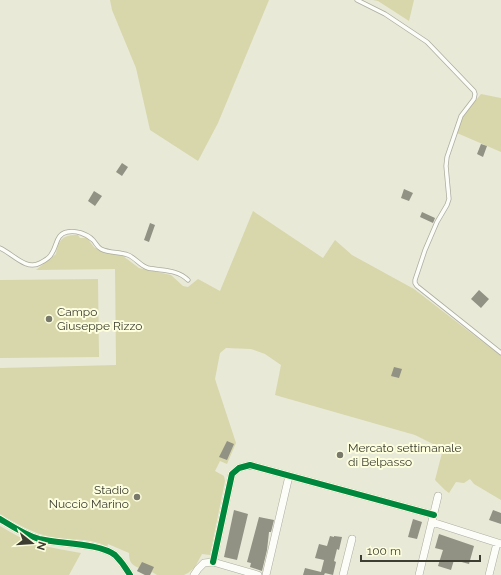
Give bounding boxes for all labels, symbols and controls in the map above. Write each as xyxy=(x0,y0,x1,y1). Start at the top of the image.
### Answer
place label: Campo Giuseppe Rizzo xyxy=(57,305,142,333)
marker: Campo Giuseppe Rizzo xyxy=(44,314,54,324)
place label: Mercato settimanale di Belpasso xyxy=(348,441,462,469)
marker: Mercato settimanale di Belpasso xyxy=(335,450,345,460)
place label: Stadio Nuccio Marino xyxy=(49,483,129,511)
marker: Stadio Nuccio Marino xyxy=(132,492,142,502)
north arrow xyxy=(12,523,52,563)
scale bar xyxy=(361,537,480,563)
text: N xyxy=(34,540,49,552)
text: 100 m xyxy=(367,544,401,558)

